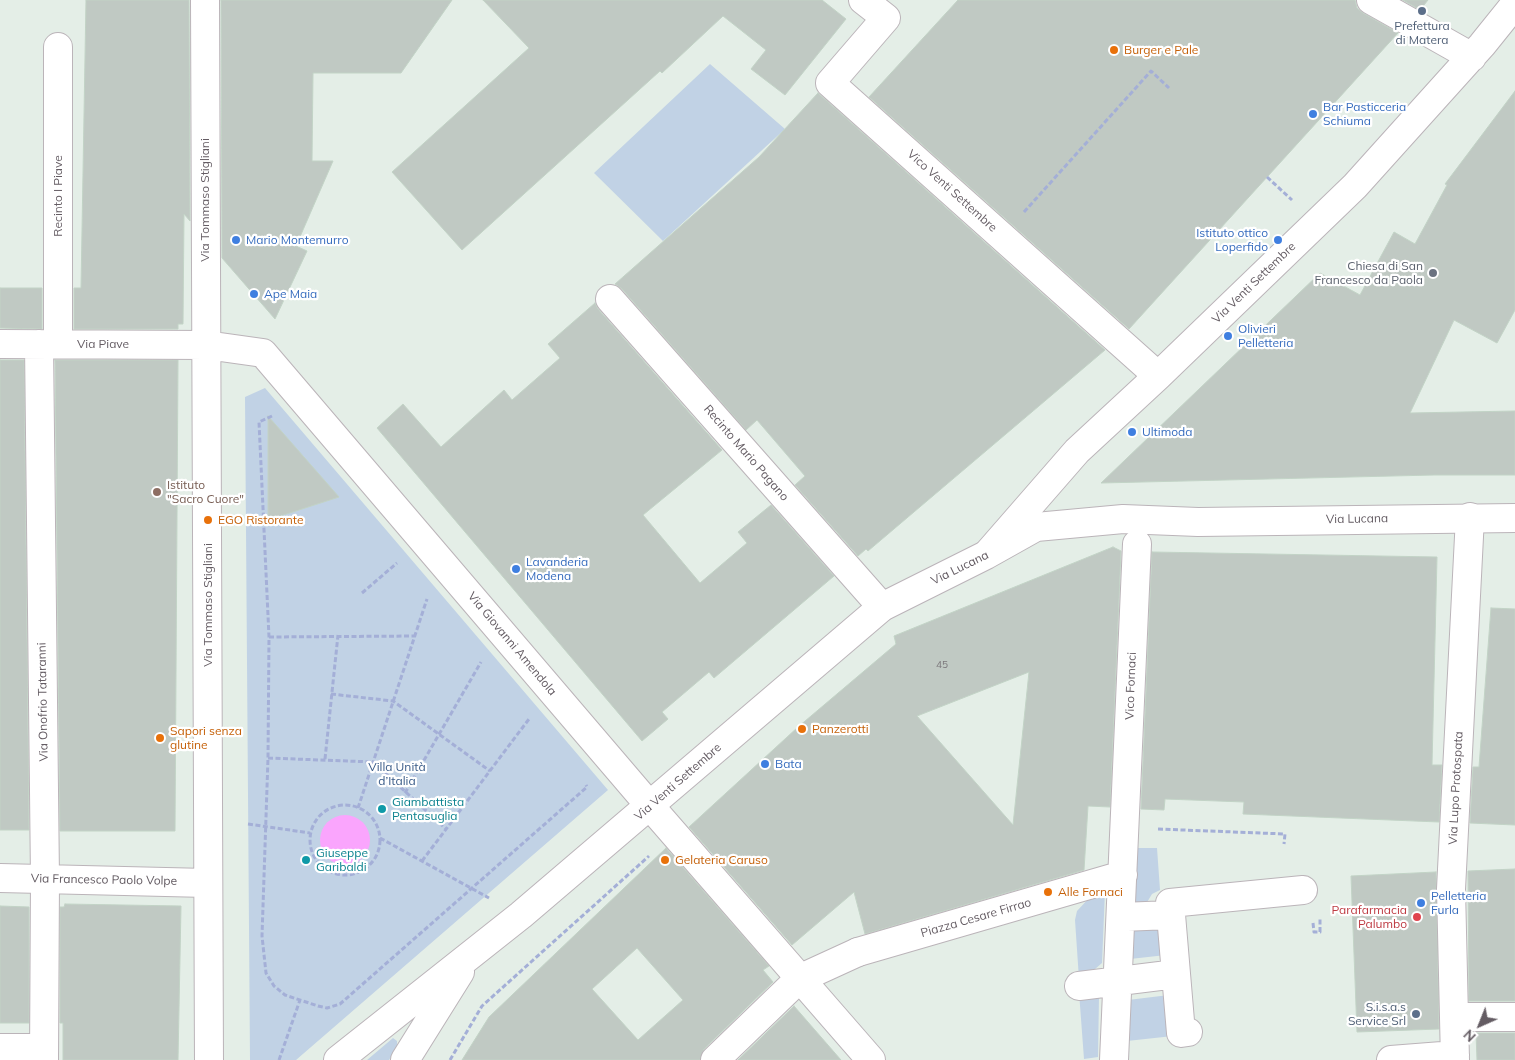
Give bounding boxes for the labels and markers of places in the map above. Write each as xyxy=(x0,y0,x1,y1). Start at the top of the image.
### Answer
marker: Prefettura di Matera xyxy=(1416,5,1428,17)
place label: Prefettura di Matera xyxy=(1394,19,1450,47)
place label: Burger e Pale xyxy=(1124,43,1198,57)
marker: Burger e Pale xyxy=(1108,44,1120,56)
place label: Bar Pasticceria Schiuma xyxy=(1323,100,1406,128)
marker: Bar Pasticceria Schiuma xyxy=(1307,108,1319,120)
place label: Istituto ottico Loperfido xyxy=(1196,226,1268,254)
place label: Mario Montemurro xyxy=(246,233,348,247)
marker: Mario Montemurro xyxy=(230,234,242,246)
marker: Istituto ottico Loperfido xyxy=(1272,234,1284,246)
place label: Chiesa di San Francesco da Paola xyxy=(1315,259,1423,287)
marker: Chiesa di San Francesco da Paola xyxy=(1427,267,1439,279)
place label: Ape Maia xyxy=(264,287,317,301)
marker: Ape Maia xyxy=(248,288,260,300)
place label: Olivieri Pelletteria xyxy=(1238,322,1293,350)
marker: Olivieri Pelletteria xyxy=(1222,330,1234,342)
place label: Ultimoda xyxy=(1142,425,1192,439)
marker: Ultimoda xyxy=(1126,426,1138,438)
place label: Istituto "Sacro Cuore" xyxy=(167,478,244,506)
marker: Istituto "Sacro Cuore" xyxy=(151,486,163,498)
place label: EGO Ristorante xyxy=(218,513,303,527)
marker: EGO Ristorante xyxy=(202,514,214,526)
place label: Lavanderia Modena xyxy=(526,555,588,583)
marker: Lavanderia Modena xyxy=(510,563,522,575)
place label: Panzerotti xyxy=(812,722,869,736)
marker: Panzerotti xyxy=(796,723,808,735)
place label: Sapori senza glutine xyxy=(170,724,242,752)
marker: Sapori senza glutine xyxy=(154,732,166,744)
place label: Bata xyxy=(775,757,802,771)
marker: Bata xyxy=(759,758,771,770)
place label: Giambattista Pentasuglia xyxy=(392,795,464,823)
marker: Giambattista Pentasuglia xyxy=(376,803,388,815)
place label: Giuseppe Garibaldi xyxy=(316,846,368,874)
place label: Gelateria Caruso xyxy=(675,853,768,867)
marker: Giuseppe Garibaldi xyxy=(300,854,312,866)
marker: Gelateria Caruso xyxy=(659,854,671,866)
place label: Alle Fornaci xyxy=(1058,885,1123,899)
marker: Alle Fornaci xyxy=(1042,886,1054,898)
place label: Pelletteria Furla xyxy=(1431,889,1486,917)
marker: Pelletteria Furla xyxy=(1415,897,1427,909)
place label: Parafarmacia Palumbo xyxy=(1331,903,1407,931)
marker: Parafarmacia Palumbo xyxy=(1411,911,1423,923)
place label: S.i.s.a.s Service Srl xyxy=(1348,1000,1406,1028)
marker: S.i.s.a.s Service Srl xyxy=(1410,1008,1422,1020)

